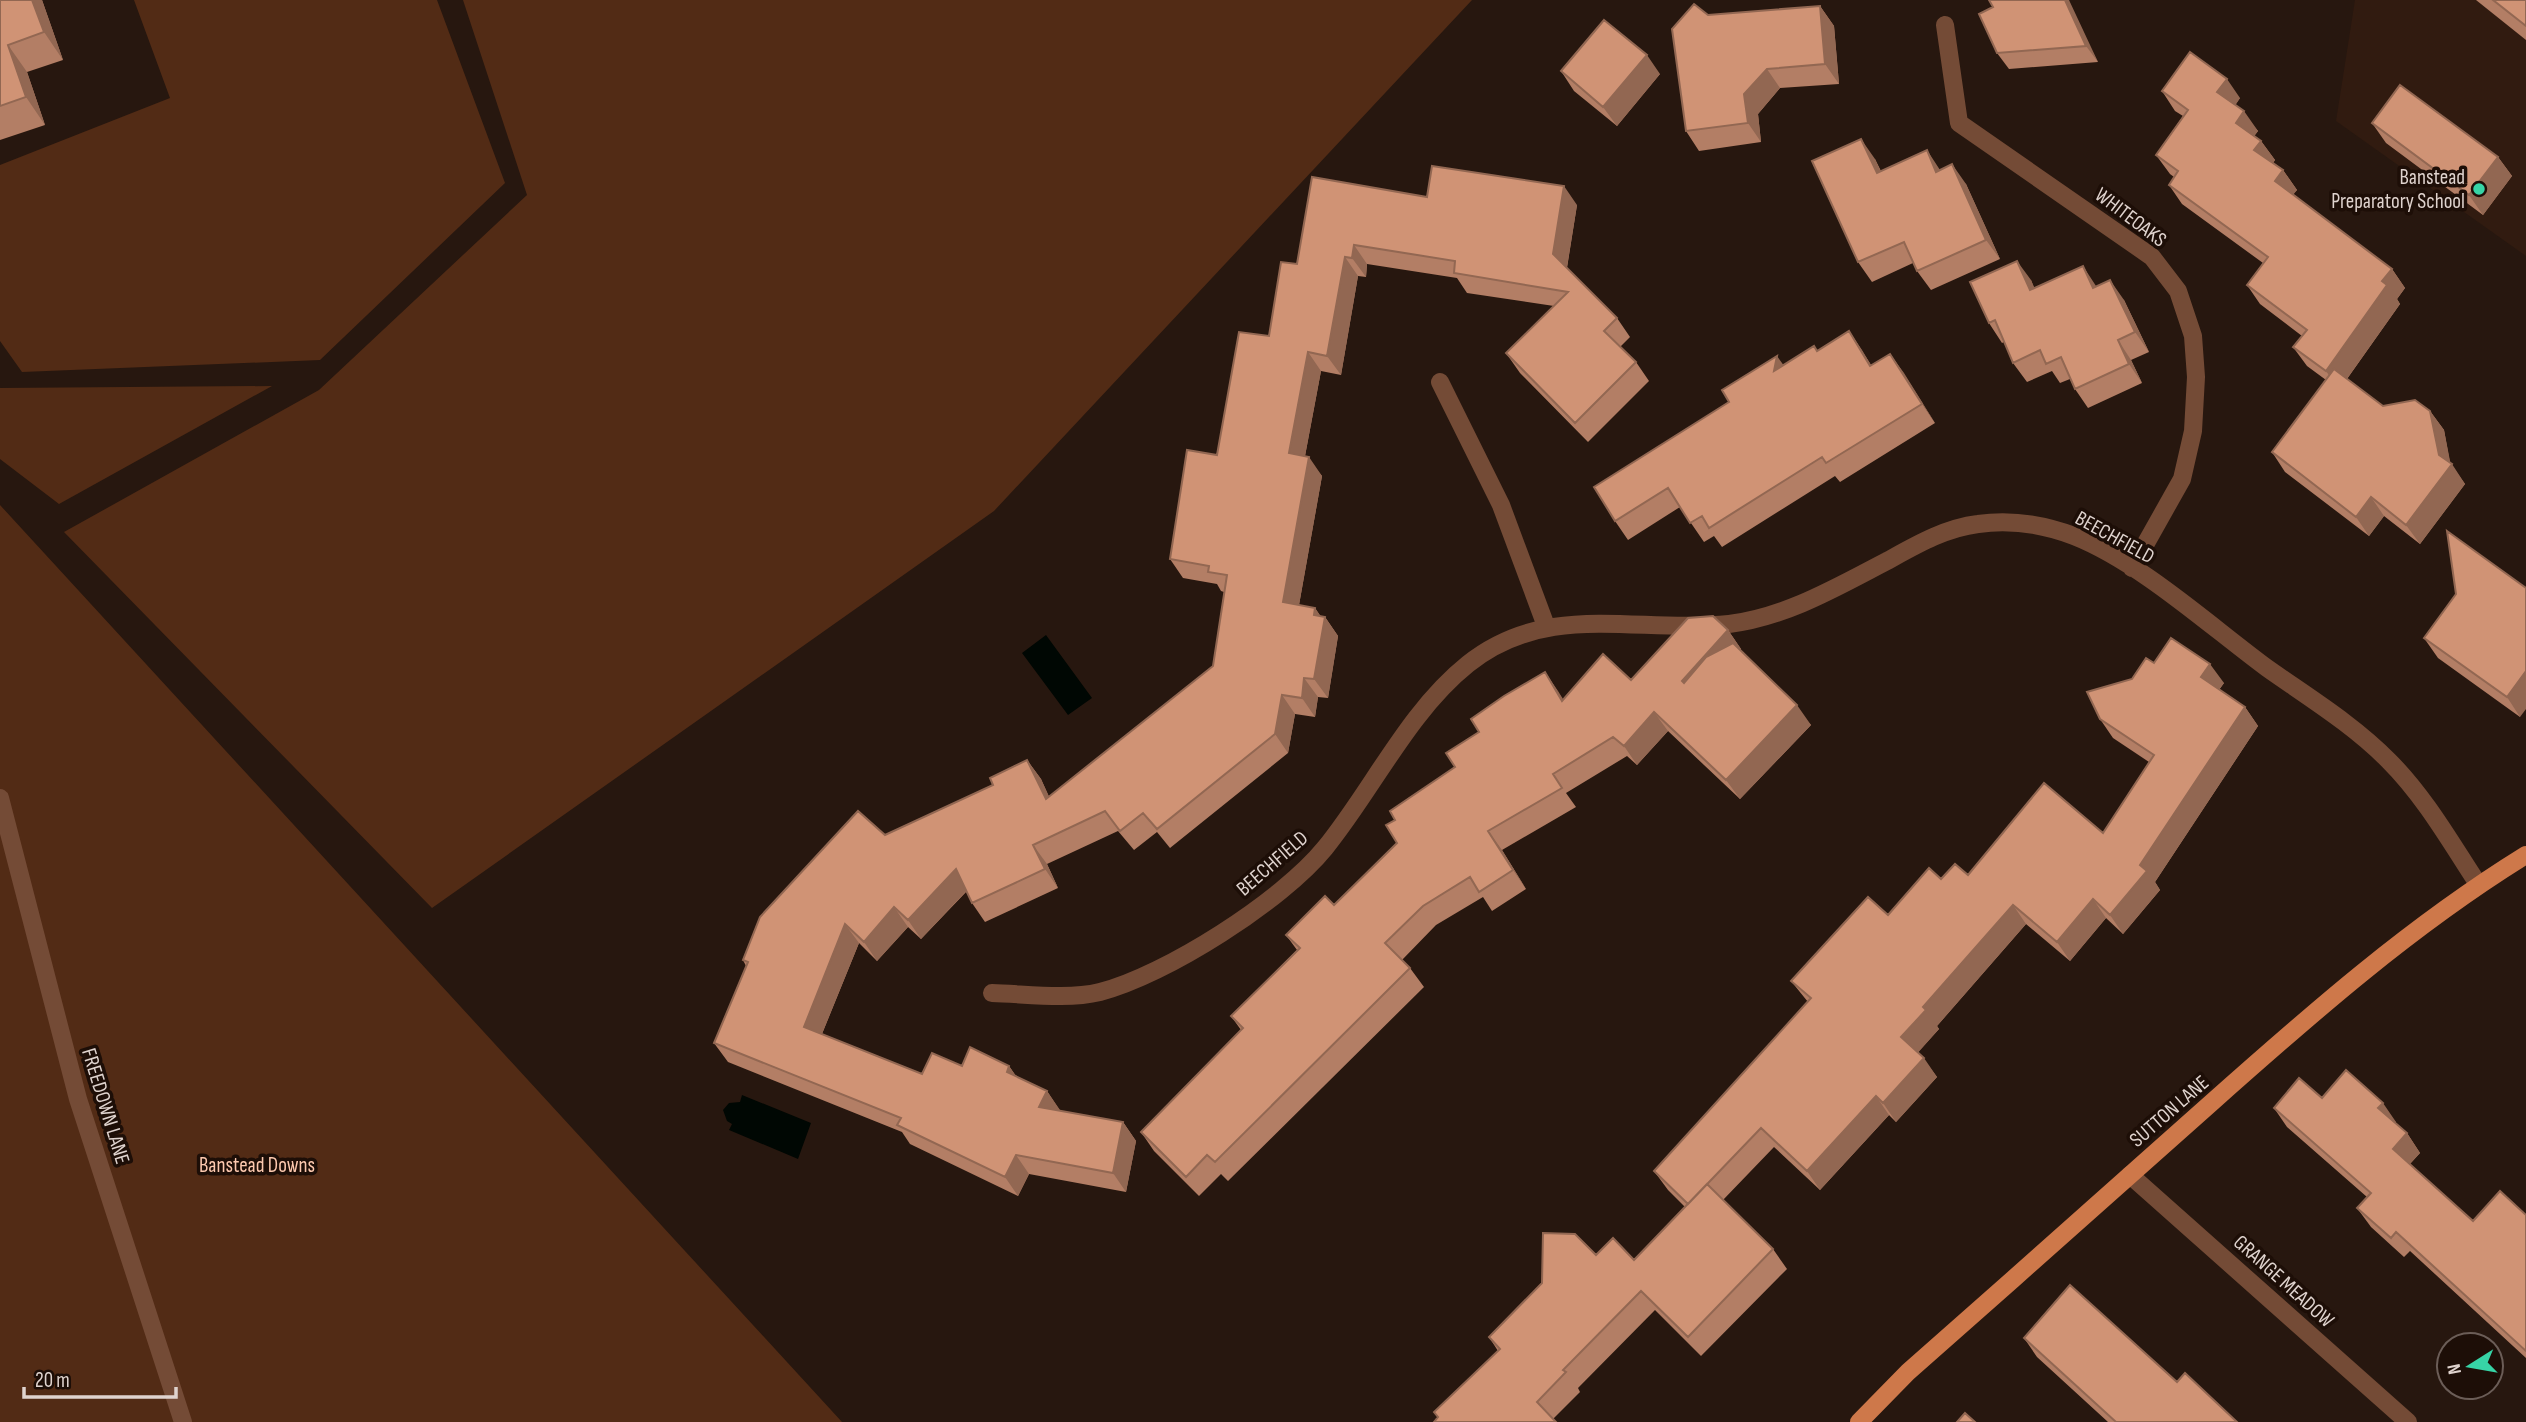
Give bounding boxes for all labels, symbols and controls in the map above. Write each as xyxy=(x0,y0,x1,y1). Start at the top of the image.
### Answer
place label: Banstead Preparatory School xyxy=(2331,165,2465,214)
marker: Banstead Preparatory School xyxy=(2471,181,2487,197)
street label: WHITEOAKS xyxy=(2090,182,2171,252)
street label: BEECHFIELD xyxy=(2071,506,2159,569)
street label: BEECHFIELD xyxy=(1231,826,1313,901)
street label: FREEDOWN LANE xyxy=(76,1045,135,1167)
street label: SUTTON LANE xyxy=(2125,1070,2214,1153)
park label: Banstead Downs xyxy=(199,1153,315,1178)
street label: GRANGE MEADOW xyxy=(2228,1230,2339,1333)
north arrow xyxy=(2435,1331,2505,1401)
scale bar xyxy=(24,1356,177,1400)
text: N xyxy=(2443,1362,2467,1376)
text: 20 m xyxy=(35,1368,70,1393)

